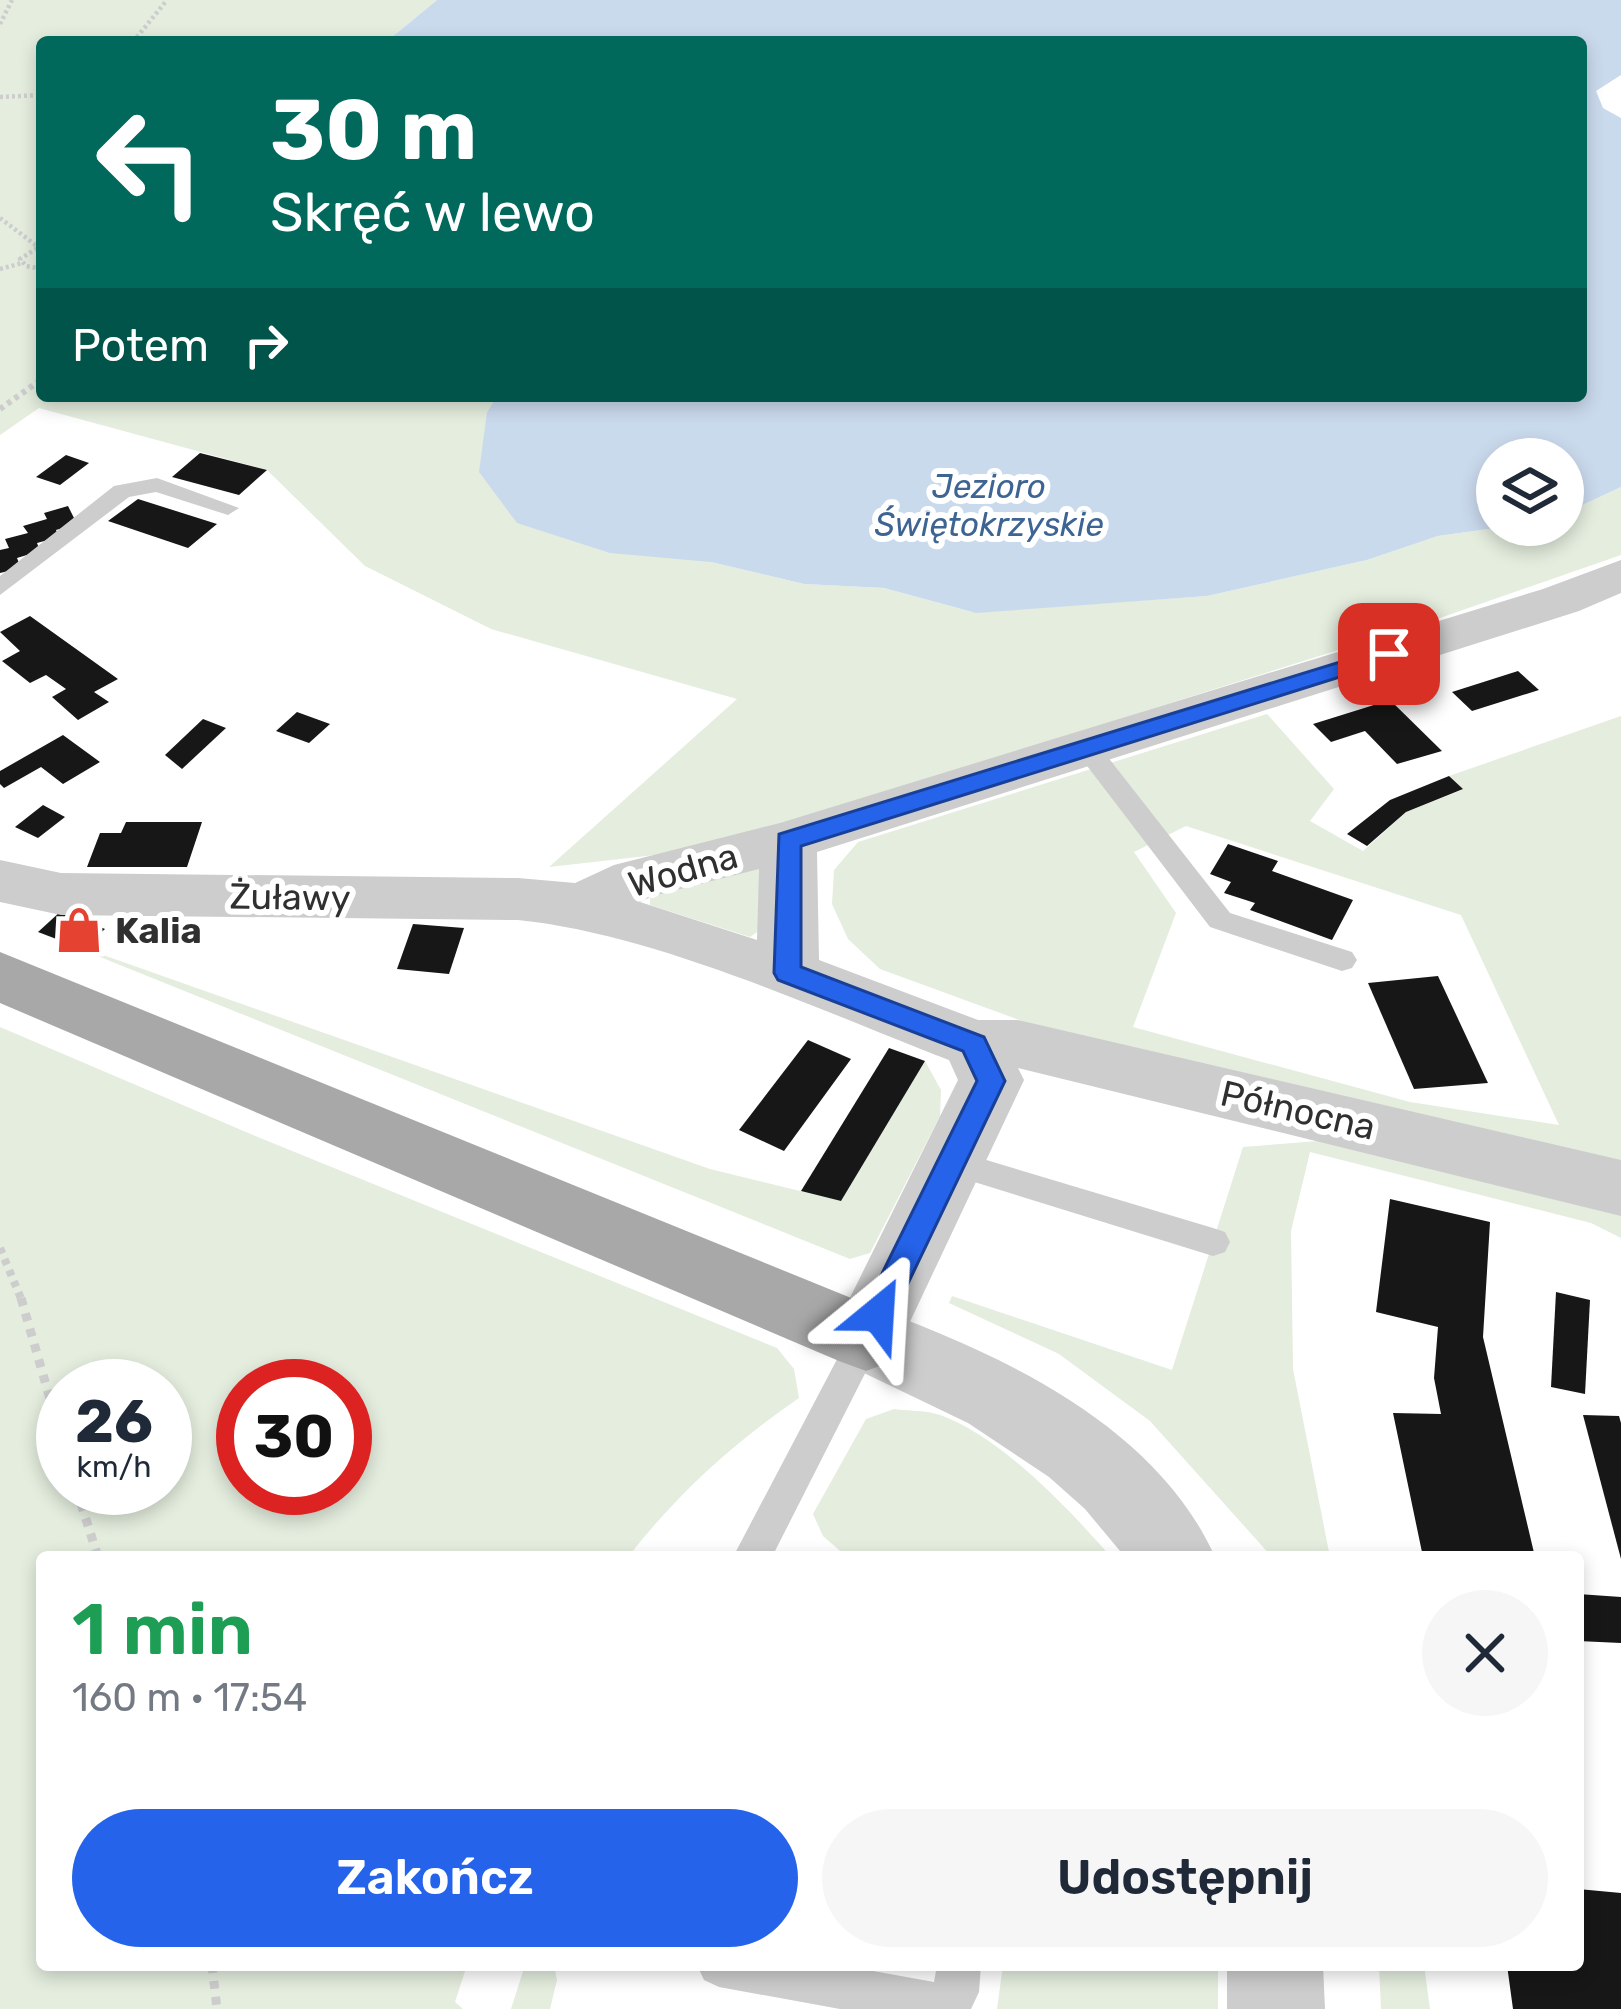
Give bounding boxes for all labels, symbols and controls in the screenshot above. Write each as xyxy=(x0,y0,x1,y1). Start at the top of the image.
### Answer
text: 30 m xyxy=(270,80,477,180)
icon: left xyxy=(72,84,228,240)
text: Skręć w lewo xyxy=(270,181,595,245)
icon: right xyxy=(233,312,299,378)
text: Potem xyxy=(72,319,209,372)
map controls xyxy=(1476,438,1584,546)
button: layers xyxy=(1476,438,1584,546)
water label: Jezioro Świętokrzyskie xyxy=(874,467,1104,544)
pin xyxy=(1338,603,1440,705)
icon: arrive xyxy=(1356,621,1422,687)
street label: Wodna xyxy=(623,834,743,906)
street label: Żuławy xyxy=(229,874,351,920)
shop icon: Kalia xyxy=(54,905,104,955)
place label: Kalia xyxy=(115,909,202,952)
street label: Północna xyxy=(1216,1071,1380,1149)
position arrow xyxy=(815,1251,941,1377)
speed limit sign: 30 xyxy=(216,1359,372,1515)
text: 26 xyxy=(75,1386,153,1457)
text: km/h xyxy=(77,1449,151,1485)
text: 1 min xyxy=(72,1587,253,1672)
button: close xyxy=(1422,1590,1548,1716)
text: 160 m · 17:54 xyxy=(72,1675,307,1721)
button: Zakończ xyxy=(72,1809,798,1947)
button: Udostępnij xyxy=(822,1809,1548,1947)

